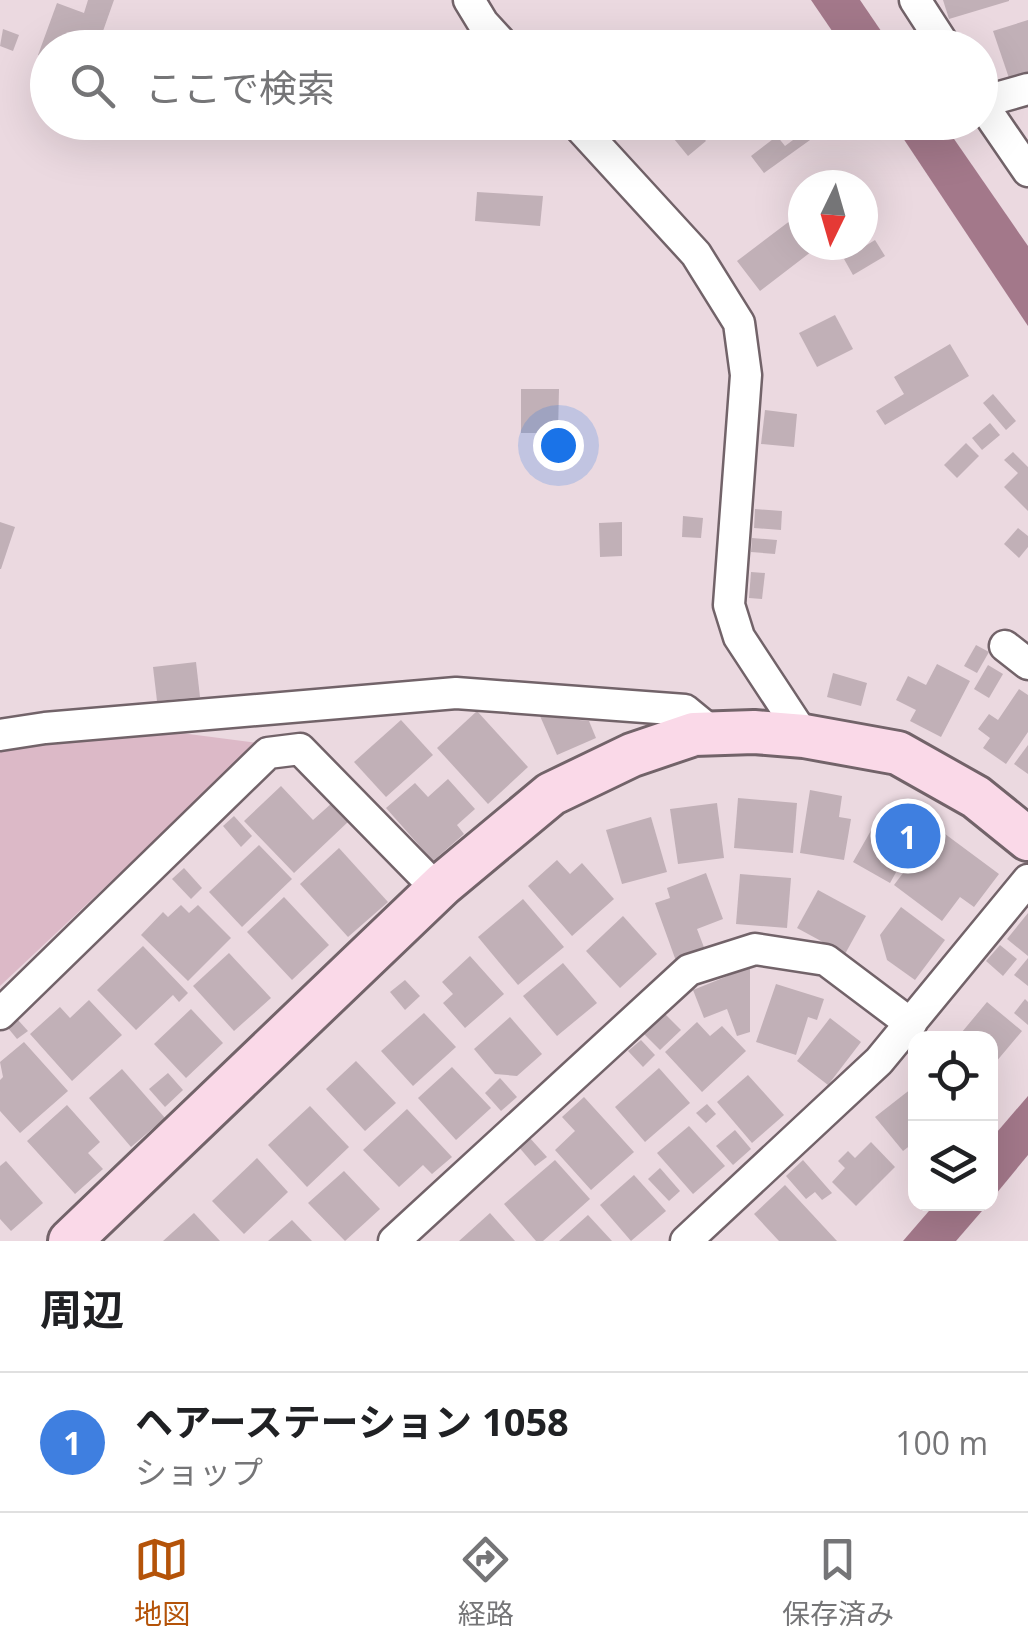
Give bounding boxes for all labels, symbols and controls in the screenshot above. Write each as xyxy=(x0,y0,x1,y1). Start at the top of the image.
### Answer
search box xyxy=(30,30,998,140)
icon: search xyxy=(65,58,120,113)
text: ここで検索 xyxy=(145,61,335,113)
north arrow xyxy=(788,170,878,260)
your location xyxy=(533,420,584,471)
pin: 1 xyxy=(876,798,940,874)
map controls xyxy=(908,1031,998,1211)
button: locate xyxy=(908,1031,998,1121)
button: layers xyxy=(908,1121,998,1211)
text: 周辺 xyxy=(40,1280,124,1337)
text: ヘアーステーション 1058 xyxy=(135,1395,569,1447)
text: 1 xyxy=(63,1421,82,1464)
text: 100 m xyxy=(895,1421,988,1464)
text: ショップ xyxy=(135,1450,263,1493)
tab: 地図 xyxy=(134,1532,190,1632)
tab: 経路 xyxy=(458,1532,514,1632)
tab: 保存済み xyxy=(782,1532,894,1632)

